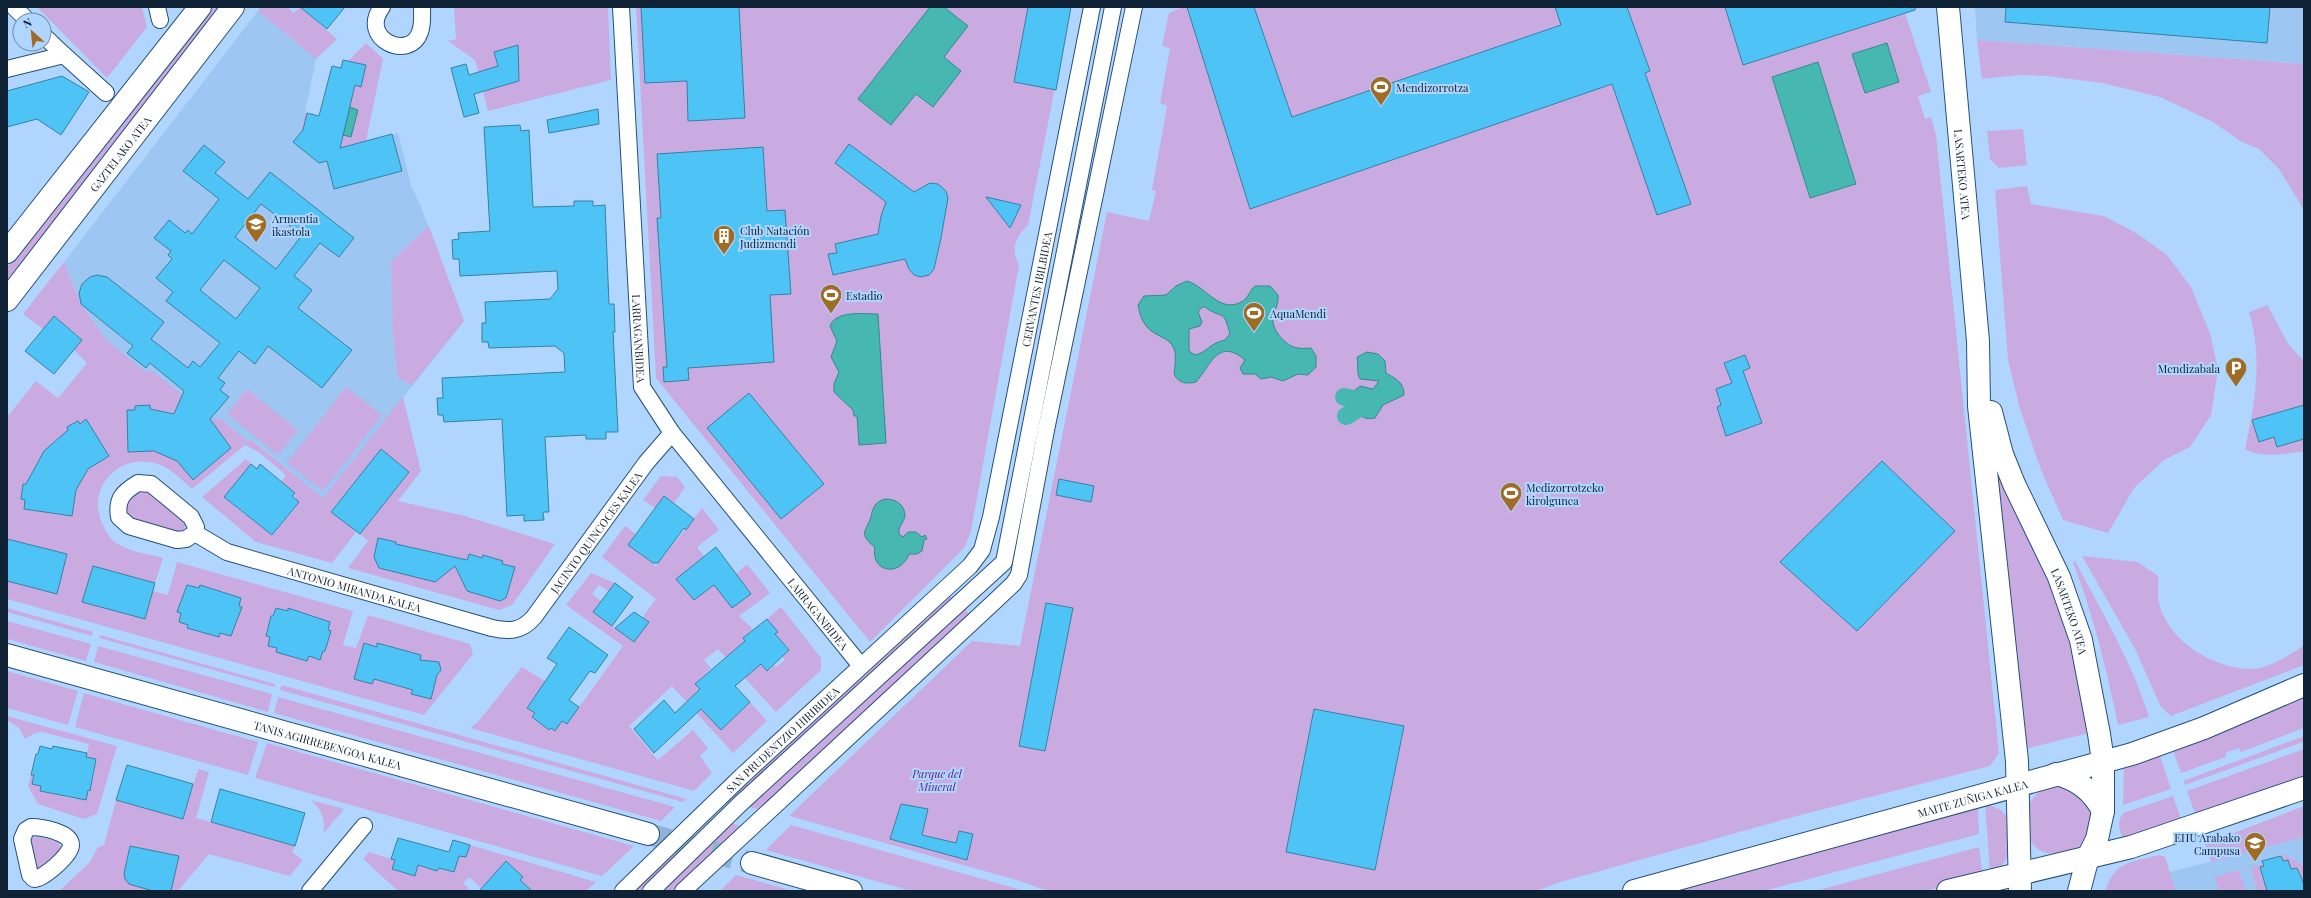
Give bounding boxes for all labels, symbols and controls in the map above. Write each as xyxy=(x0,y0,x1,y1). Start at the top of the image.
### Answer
north arrow xyxy=(12,12,52,52)
text: N xyxy=(20,14,34,31)
sports icon: Mendizorrotza xyxy=(1368,74,1394,107)
place label: Mendizorrotza xyxy=(1396,80,1469,95)
street label: GAZTELAKO ATEA xyxy=(86,112,154,195)
street label: LASARTEKO ATEA xyxy=(1952,128,1975,220)
school or university icon: Armentia ikastola xyxy=(243,211,269,244)
place label: Armentia ikastola xyxy=(271,211,319,239)
building icon: Club Natación Judizmendi xyxy=(711,223,737,256)
place label: Club Natación Judizmendi xyxy=(739,223,810,251)
street label: CERVANTES IBILBIDEA xyxy=(1017,230,1055,348)
sports icon: Estadio xyxy=(818,282,844,315)
place label: Estadio xyxy=(846,288,883,303)
street label: LARRAGANBIDEA xyxy=(629,294,649,383)
sports icon: AquaMendi xyxy=(1241,300,1267,333)
place label: AquaMendi xyxy=(1269,306,1326,321)
parking icon: Mendizabala xyxy=(2223,355,2249,388)
place label: Mendizabala xyxy=(2158,361,2221,376)
street label: JACINTO QUINCOCES KALEA xyxy=(546,468,645,597)
sports icon: Medizorrotzeko kirolgunea xyxy=(1498,480,1524,513)
place label: Medizorrotzeko kirolgunea xyxy=(1526,480,1604,508)
street label: ANTONIO MIRANDA KALEA xyxy=(285,562,423,615)
street label: LASARTEKO ATEA xyxy=(2048,565,2091,656)
street label: LARRAGANBIDEA xyxy=(785,574,852,653)
street label: SAN PRUDENTZIO HIRIBIDEA xyxy=(722,683,842,795)
street label: TANIS AGIRREBENGOA KALEA xyxy=(252,717,403,772)
park label: Parque del Mineral xyxy=(911,766,963,794)
street label: MAITE ZUÑIGA KALEA xyxy=(1916,776,2029,820)
place label: EHU Arabako Campusa xyxy=(2174,830,2241,858)
school or university icon: EHU Arabako Campusa xyxy=(2242,830,2268,863)

